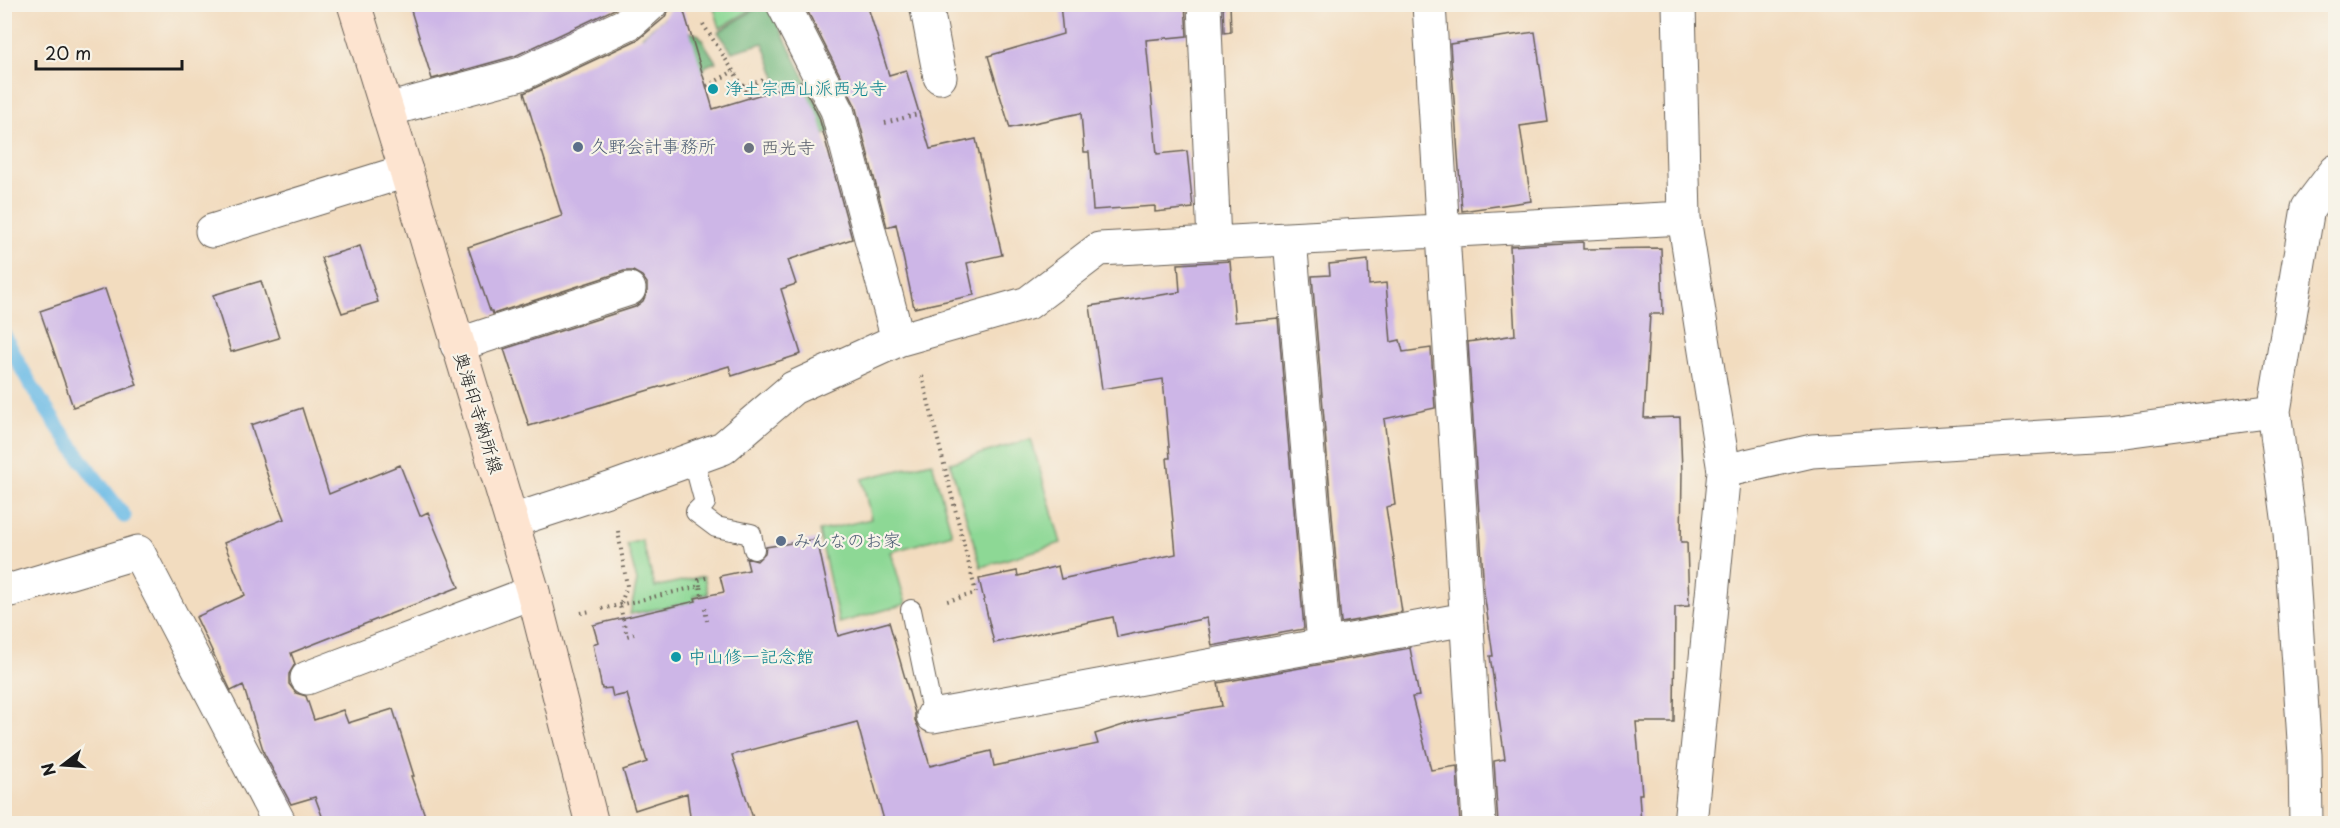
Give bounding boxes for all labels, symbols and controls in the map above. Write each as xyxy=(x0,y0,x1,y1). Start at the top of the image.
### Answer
scale bar xyxy=(36,33,182,71)
text: 20 m xyxy=(45,39,91,66)
place label: 浄土宗西山派西光寺 xyxy=(725,74,887,101)
marker: 浄土宗西山派西光寺 xyxy=(706,82,720,96)
place label: 久野会計事務所 xyxy=(590,132,716,159)
place label: 西光寺 xyxy=(761,133,815,160)
marker: 久野会計事務所 xyxy=(571,140,585,154)
marker: 西光寺 xyxy=(742,141,756,155)
street label: 奥海印寺納所線 xyxy=(448,348,511,477)
place label: みんなのお家 xyxy=(793,526,901,553)
marker: みんなのお家 xyxy=(774,534,788,548)
place label: 中山修一記念館 xyxy=(688,642,814,669)
marker: 中山修一記念館 xyxy=(669,650,683,664)
north arrow xyxy=(33,735,93,795)
text: N xyxy=(34,760,61,779)

